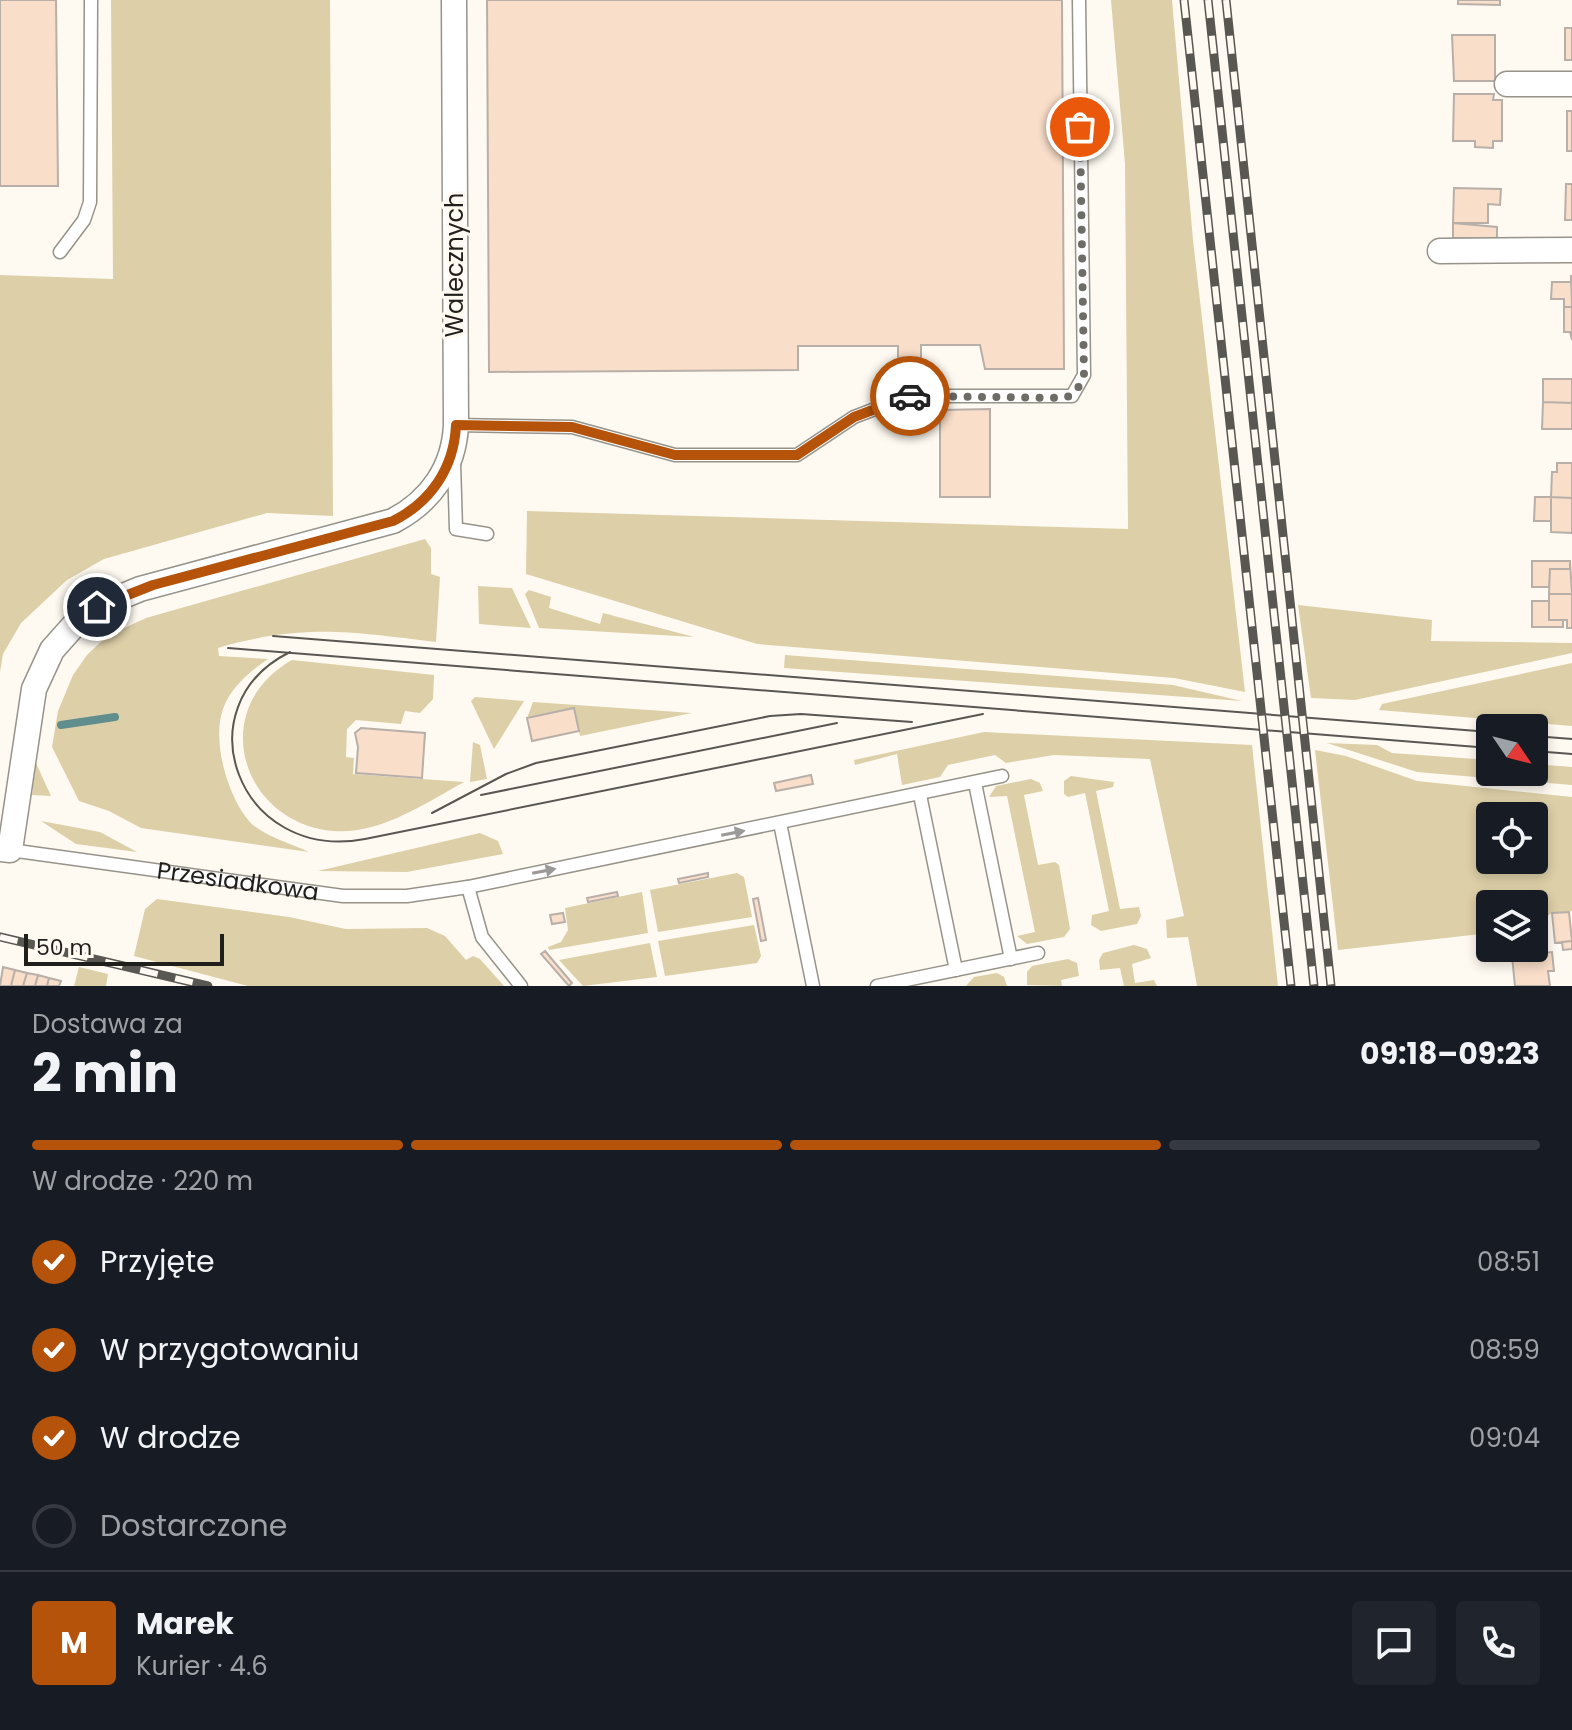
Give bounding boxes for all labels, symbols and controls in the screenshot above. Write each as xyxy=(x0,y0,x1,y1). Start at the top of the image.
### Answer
pin xyxy=(1046,93,1114,161)
icon: bag xyxy=(1058,105,1102,149)
street label: Walecznych xyxy=(438,193,471,337)
courier xyxy=(870,356,950,436)
icon: car xyxy=(888,374,932,418)
pin xyxy=(63,573,131,641)
icon: home xyxy=(75,585,119,629)
north arrow xyxy=(1476,714,1548,786)
map controls xyxy=(1476,714,1548,962)
button: locate xyxy=(1476,802,1548,874)
one-way arrow xyxy=(720,826,745,838)
street label: Przesiadkowa xyxy=(155,853,321,908)
one-way arrow xyxy=(532,864,557,877)
button: layers xyxy=(1476,890,1548,962)
scale bar xyxy=(24,930,224,966)
text: 50 m xyxy=(36,932,92,963)
text: Dostawa za xyxy=(32,1006,183,1042)
text: 09:18–09:23 xyxy=(1360,1032,1540,1075)
text: 2 min xyxy=(32,1037,178,1110)
text: W drodze · 220 m xyxy=(32,1163,253,1199)
icon: check xyxy=(32,1240,76,1284)
text: Przyjęte xyxy=(100,1240,215,1283)
text: 08:51 xyxy=(1477,1244,1540,1280)
icon: check xyxy=(32,1328,76,1372)
text: W przygotowaniu xyxy=(100,1328,360,1371)
text: 08:59 xyxy=(1469,1332,1540,1368)
icon: check xyxy=(32,1416,76,1460)
text: W drodze xyxy=(100,1416,241,1459)
text: 09:04 xyxy=(1469,1420,1540,1456)
text: Dostarczone xyxy=(100,1504,287,1547)
button: chat xyxy=(1352,1601,1436,1685)
button: phone xyxy=(1456,1601,1540,1685)
text: Marek xyxy=(136,1602,234,1645)
text: M xyxy=(60,1621,88,1664)
text: Kurier · 4.6 xyxy=(136,1648,268,1684)

